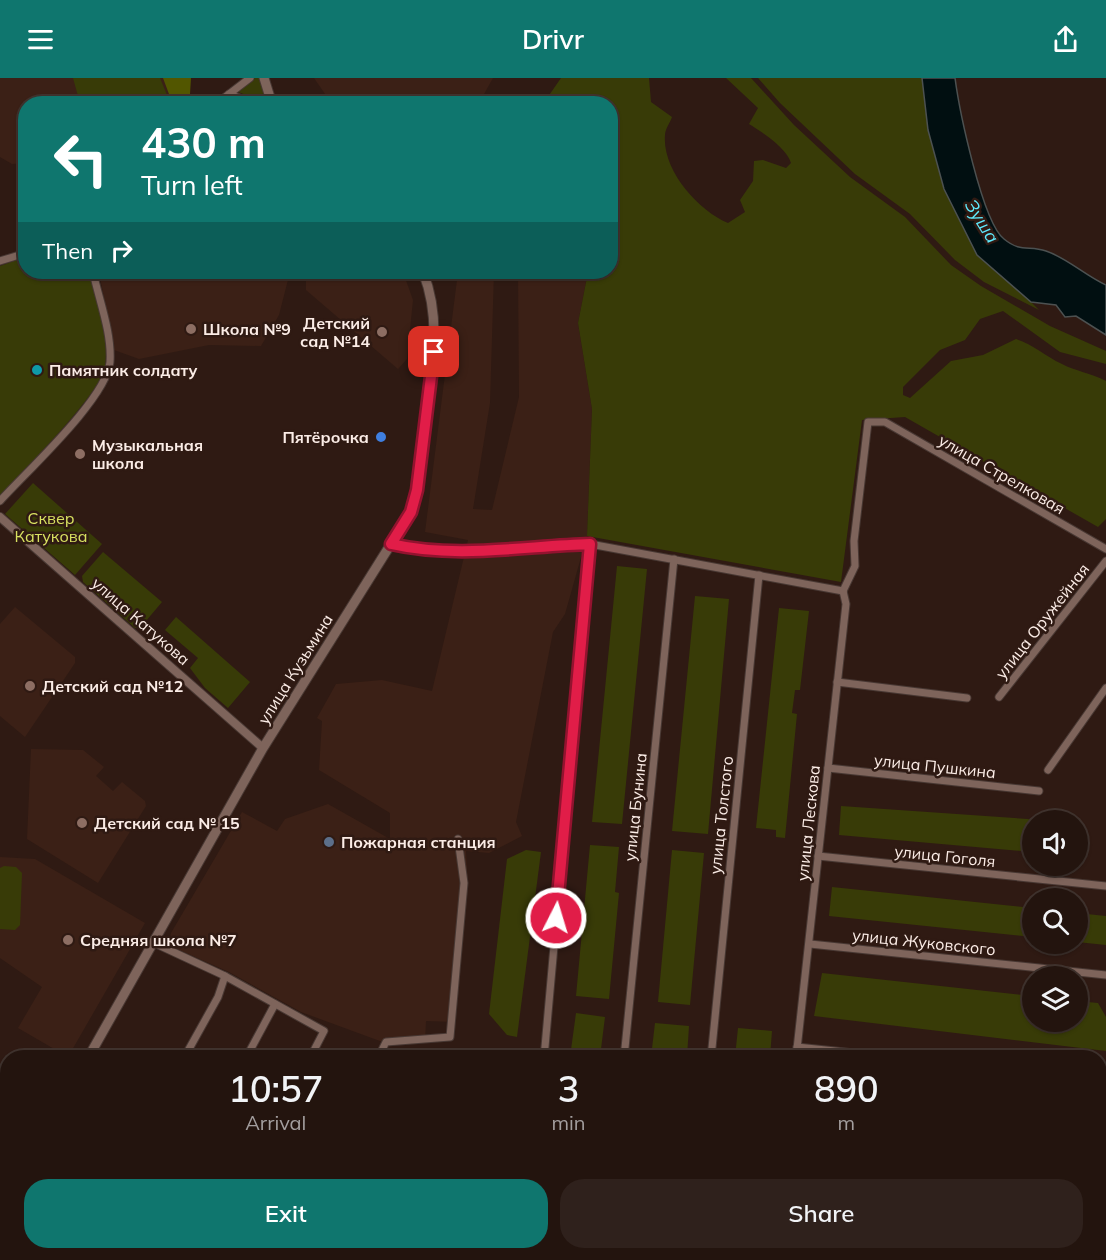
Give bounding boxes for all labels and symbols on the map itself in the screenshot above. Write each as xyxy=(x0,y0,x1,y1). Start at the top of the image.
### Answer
water label: Зуша xyxy=(960,195,1004,247)
place label: Детский сад №14 xyxy=(300,313,370,351)
place label: Школа №9 xyxy=(203,319,291,339)
marker: Школа №9 xyxy=(184,322,198,336)
marker: Детский сад №14 xyxy=(375,325,389,339)
pin xyxy=(408,326,459,377)
place label: Памятник солдату xyxy=(49,360,197,380)
marker: Памятник солдату xyxy=(30,363,44,377)
place label: Пятёрочка xyxy=(282,427,369,447)
marker: Пятёрочка xyxy=(374,430,388,444)
street label: улица Стрелковая xyxy=(935,430,1069,518)
place label: Музыкальная школа xyxy=(92,435,203,473)
marker: Музыкальная школа xyxy=(73,447,87,461)
park label: Сквер Катукова xyxy=(15,508,87,546)
street label: улица Оружейная xyxy=(991,559,1093,683)
street label: улица Катукова xyxy=(88,573,194,669)
street label: улица Кузьмина xyxy=(253,610,337,728)
place label: Детский сад №12 xyxy=(42,676,183,696)
marker: Детский сад №12 xyxy=(23,679,37,693)
street label: улица Пушкина xyxy=(873,750,997,782)
street label: улица Бунина xyxy=(619,752,651,862)
street label: улица Толстого xyxy=(705,755,737,875)
street label: улица Лескова xyxy=(792,764,824,882)
place label: Детский сад № 15 xyxy=(94,813,240,833)
marker: Детский сад № 15 xyxy=(75,816,89,830)
place label: Пожарная станция xyxy=(341,832,496,852)
marker: Пожарная станция xyxy=(322,835,336,849)
street label: улица Гоголя xyxy=(893,841,997,871)
position arrow xyxy=(524,886,588,950)
street label: улица Жуковского xyxy=(851,925,997,959)
place label: Средняя школа №7 xyxy=(80,930,237,950)
marker: Средняя школа №7 xyxy=(61,933,75,947)

